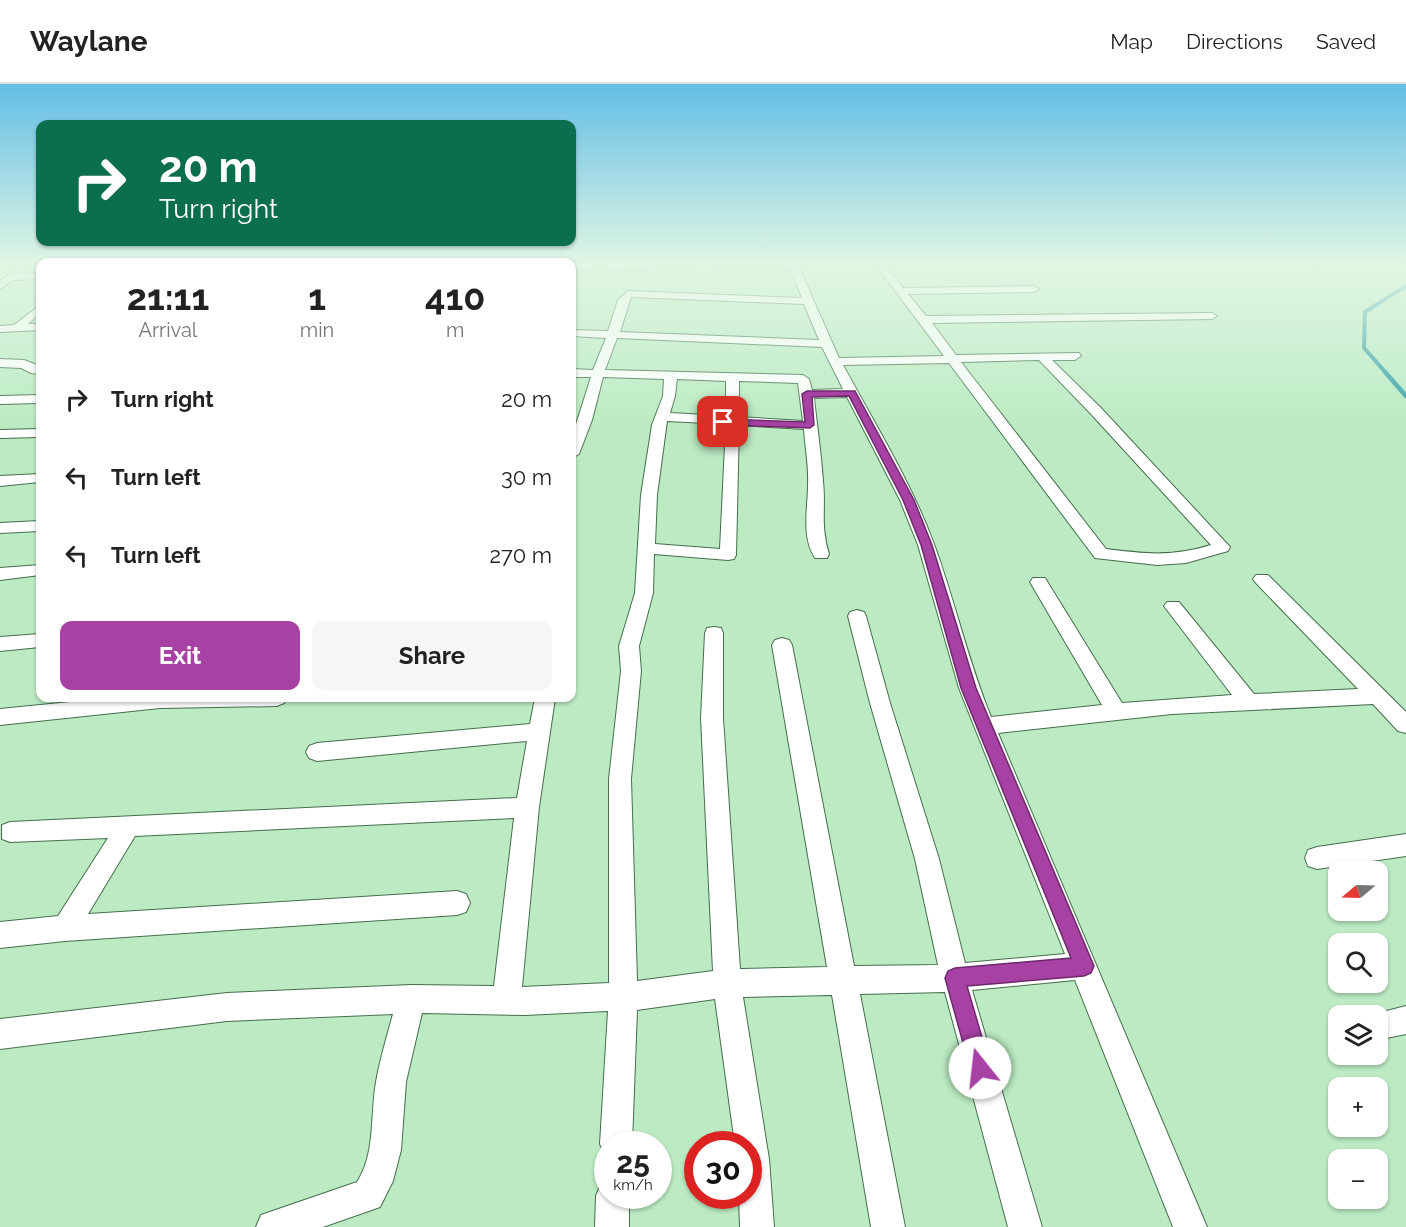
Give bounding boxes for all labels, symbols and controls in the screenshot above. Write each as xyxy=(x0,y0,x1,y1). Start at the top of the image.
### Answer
text: Waylane xyxy=(30,25,147,58)
text: Map xyxy=(1110,29,1153,54)
text: Directions xyxy=(1186,29,1283,54)
text: Saved xyxy=(1316,29,1376,54)
text: 20 m xyxy=(159,143,258,192)
icon: right xyxy=(60,144,138,222)
text: Turn right xyxy=(159,193,278,224)
text: 21:11 xyxy=(127,276,209,318)
text: 1 xyxy=(308,276,326,318)
text: 410 xyxy=(425,276,485,318)
text: Arrival xyxy=(139,318,197,342)
text: min xyxy=(300,318,334,342)
text: m xyxy=(446,318,464,342)
icon: right xyxy=(60,383,93,416)
text: Turn right xyxy=(111,386,214,412)
text: 20 m xyxy=(501,386,552,412)
pin xyxy=(697,396,748,447)
icon: arrive xyxy=(706,405,739,438)
icon: left xyxy=(60,461,93,494)
text: Turn left xyxy=(111,464,201,490)
text: 30 m xyxy=(501,464,552,490)
icon: left xyxy=(60,539,93,572)
text: Turn left xyxy=(111,542,201,568)
text: 270 m xyxy=(490,542,552,568)
button: Exit xyxy=(60,621,300,690)
button: Share xyxy=(312,621,552,690)
north arrow xyxy=(1328,861,1388,921)
map controls xyxy=(1328,861,1388,1209)
button: search xyxy=(1328,933,1388,993)
button: layers xyxy=(1328,1005,1388,1065)
position arrow xyxy=(948,1036,1012,1100)
button: + xyxy=(1328,1077,1388,1137)
speed limit sign: 30 xyxy=(684,1131,762,1209)
text: 25 xyxy=(616,1145,650,1180)
button: − xyxy=(1328,1149,1388,1209)
text: km/h xyxy=(613,1176,653,1194)

